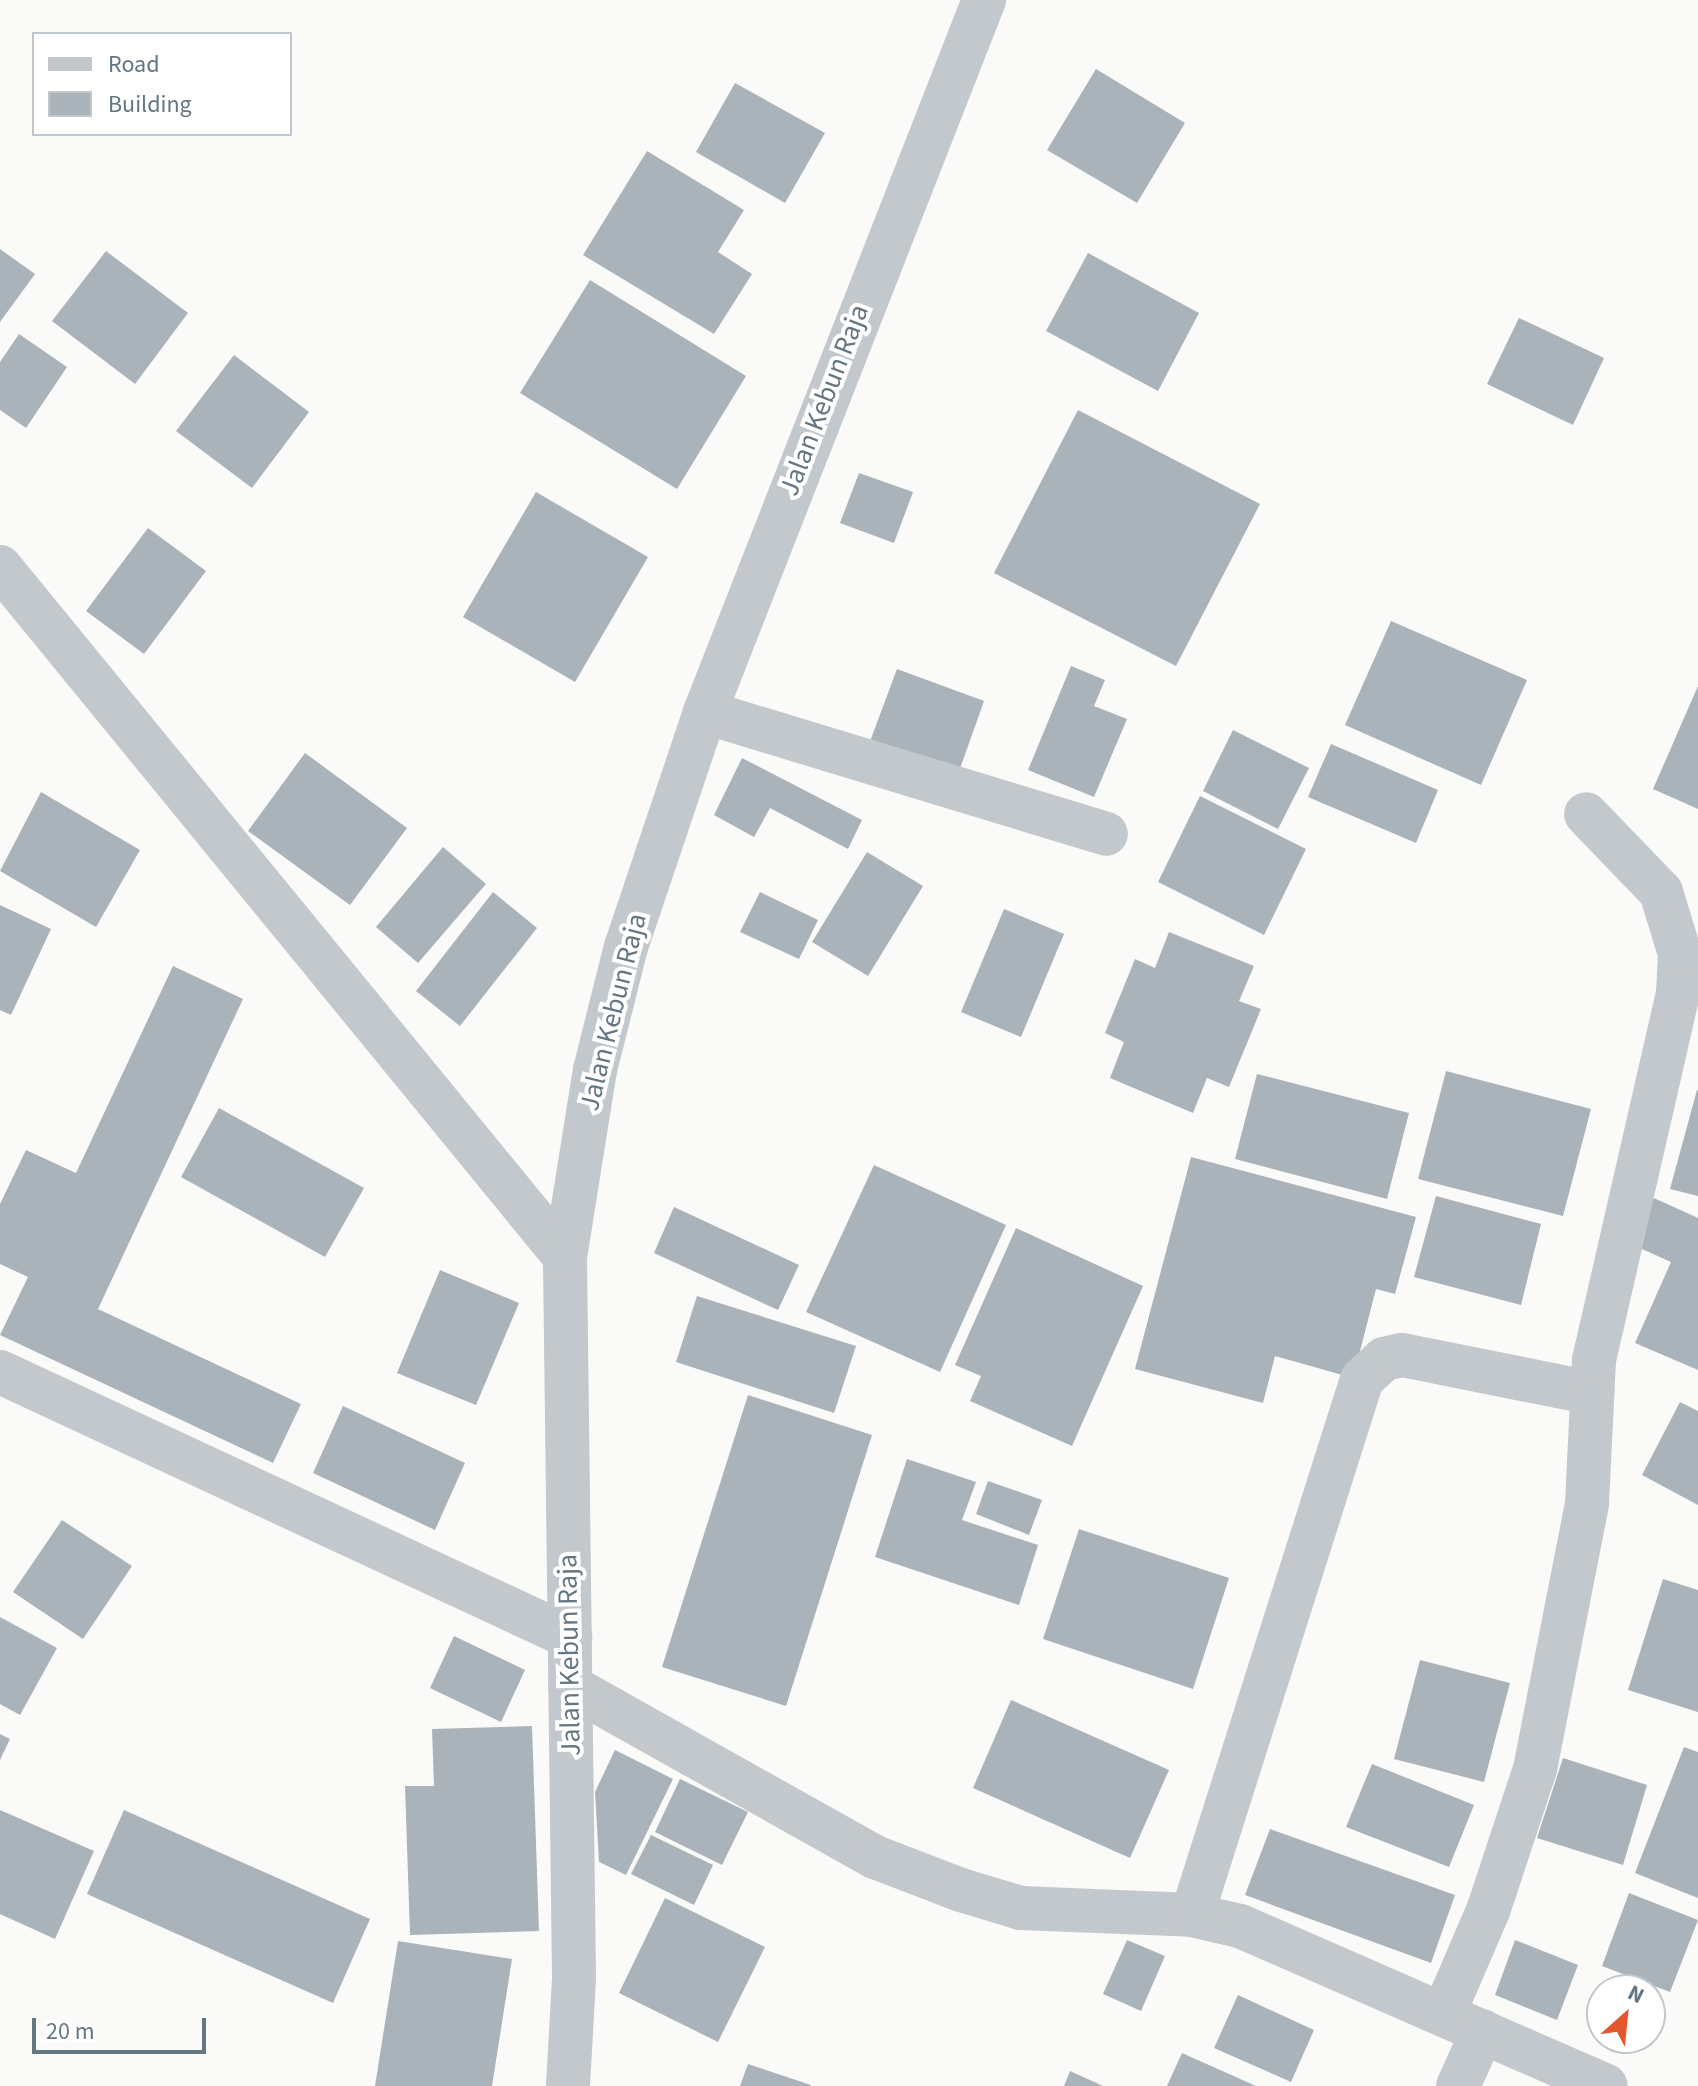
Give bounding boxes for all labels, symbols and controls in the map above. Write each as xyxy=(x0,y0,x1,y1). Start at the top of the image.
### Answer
legend xyxy=(32,32,292,136)
text: Road xyxy=(108,47,160,82)
text: Building xyxy=(108,87,192,122)
street label: Jalan Kebun Raja xyxy=(772,300,876,500)
street label: Jalan Kebun Raja xyxy=(572,910,654,1114)
street label: Jalan Kebun Raja xyxy=(550,1554,588,1756)
north arrow xyxy=(1586,1974,1666,2054)
text: N xyxy=(1622,1977,1650,2012)
scale bar xyxy=(36,2002,210,2052)
text: 20 m xyxy=(46,2014,95,2049)

